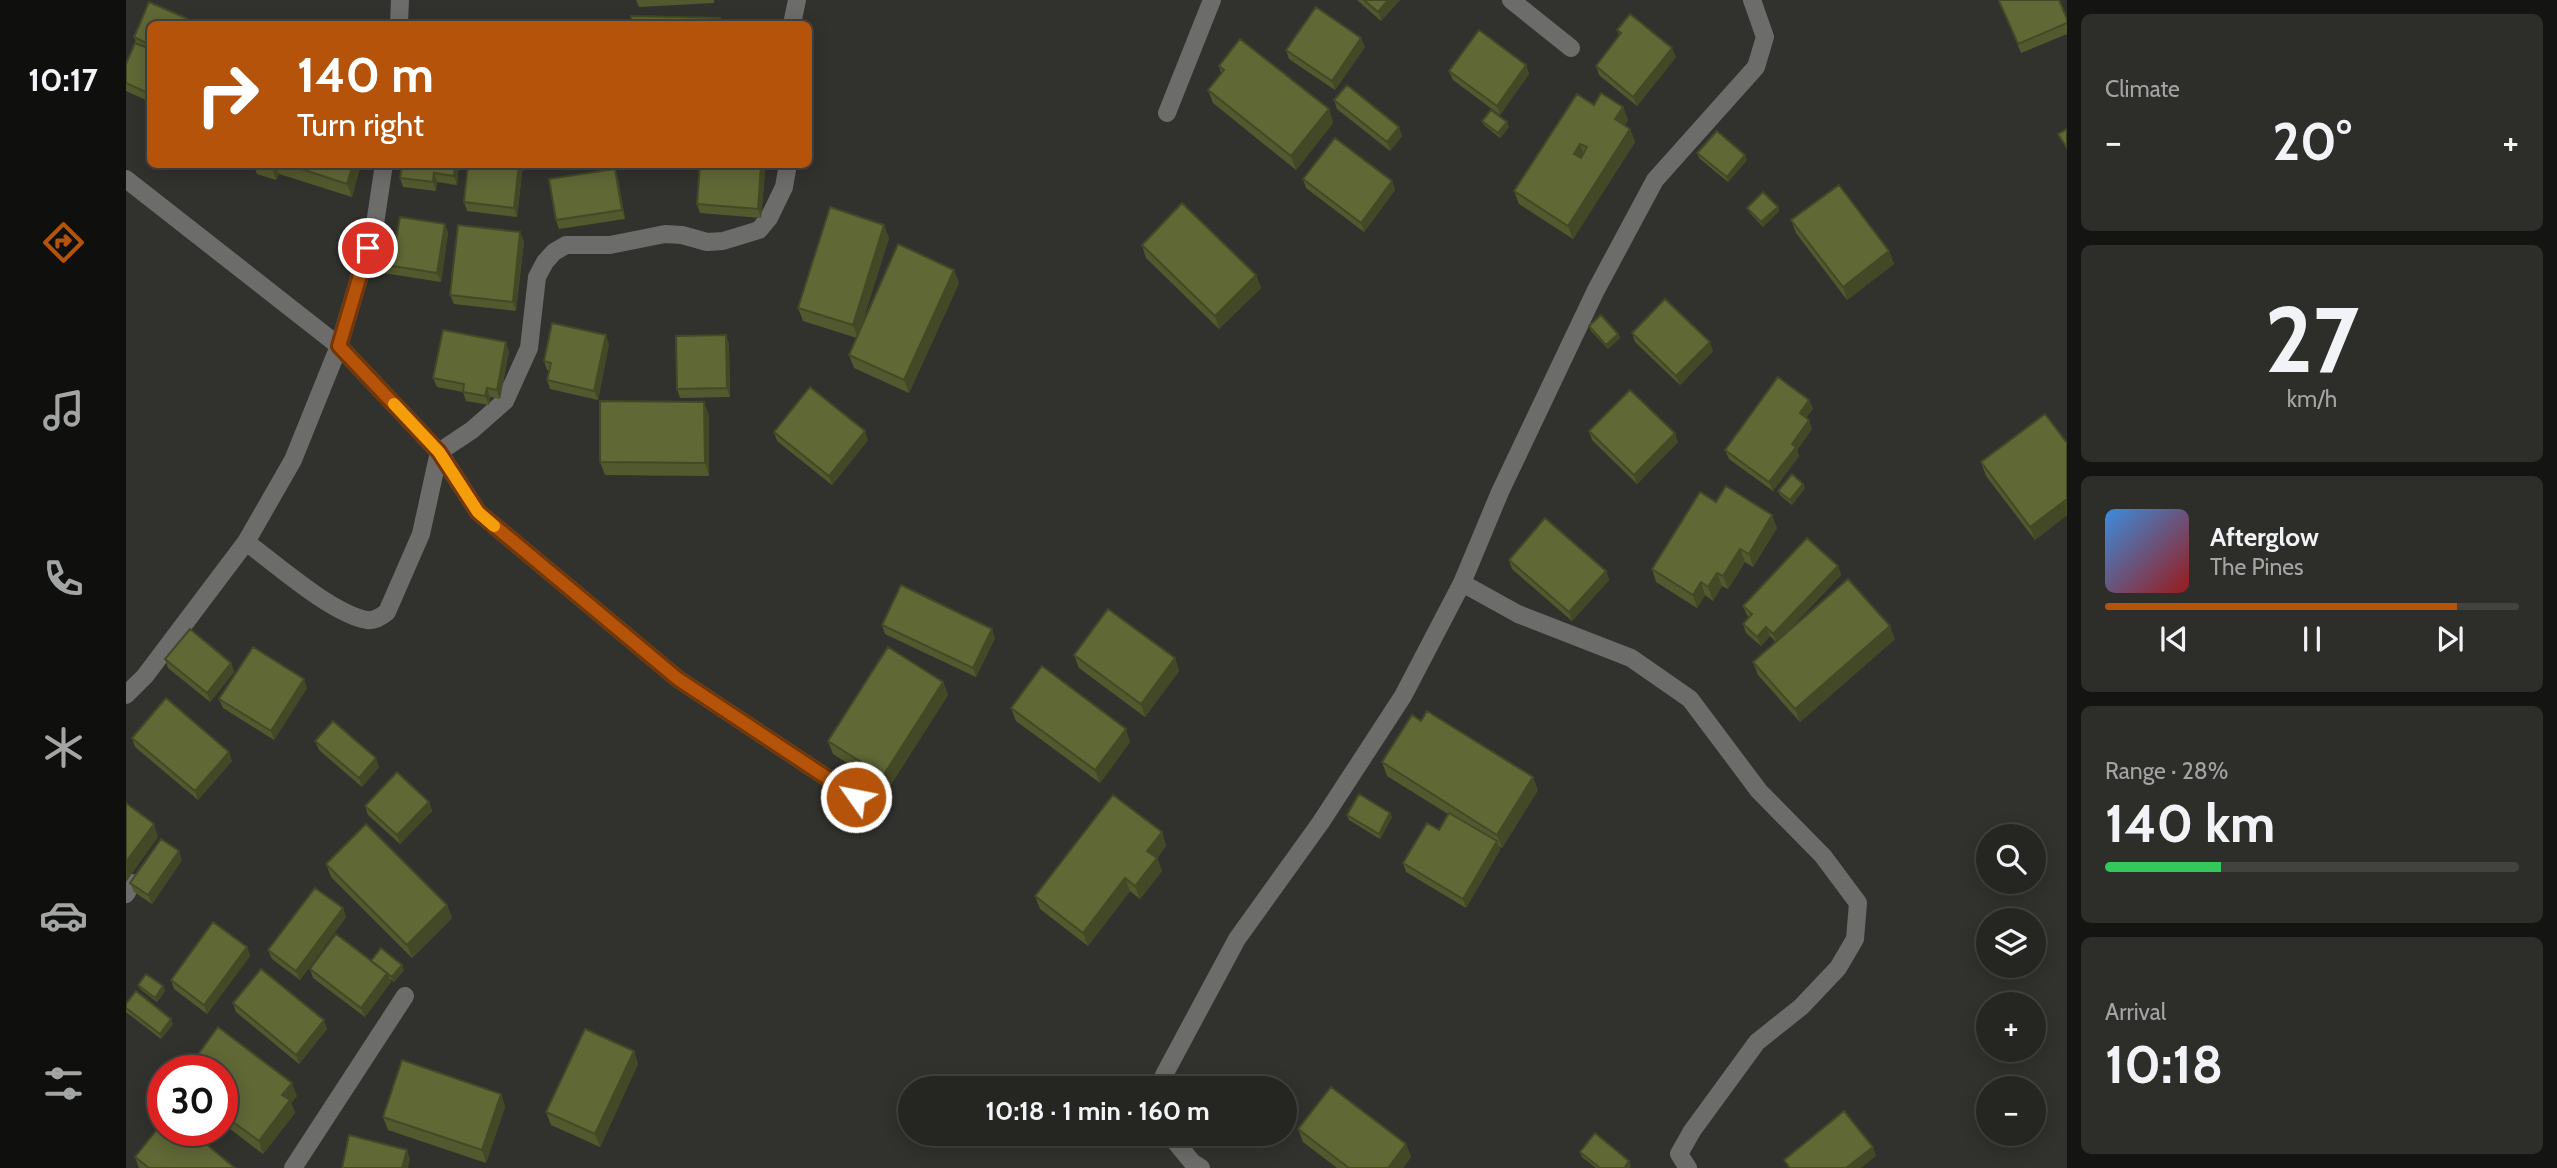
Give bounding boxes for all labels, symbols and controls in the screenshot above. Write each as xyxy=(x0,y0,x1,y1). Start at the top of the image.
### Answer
text: 140 m xyxy=(297,45,434,104)
icon: right xyxy=(182,49,273,140)
text: 10:17 xyxy=(28,60,98,99)
text: Climate xyxy=(2105,75,2180,103)
text: Turn right xyxy=(297,105,424,144)
text: 20° xyxy=(2272,110,2352,173)
text: − xyxy=(2105,118,2122,165)
text: + xyxy=(2502,118,2519,165)
icon: directions xyxy=(39,218,88,267)
pin xyxy=(338,218,398,278)
icon: arrive xyxy=(349,229,387,267)
text: 27 xyxy=(2265,284,2359,395)
text: km/h xyxy=(2287,385,2337,413)
icon: music xyxy=(39,386,88,435)
text: Afterglow xyxy=(2210,521,2319,553)
text: The Pines xyxy=(2210,553,2304,581)
icon: phone xyxy=(39,554,88,603)
icon: previous xyxy=(2155,620,2193,658)
icon: pause xyxy=(2293,620,2331,658)
icon: next xyxy=(2431,620,2469,658)
icon: climate xyxy=(39,723,88,772)
text: Range · 28% xyxy=(2105,757,2228,785)
position arrow xyxy=(819,760,893,834)
text: 140 km xyxy=(2105,792,2275,855)
map controls xyxy=(1976,824,2046,1146)
button: search xyxy=(1976,824,2046,894)
icon: car xyxy=(39,891,88,940)
button: layers xyxy=(1976,908,2046,978)
button: + xyxy=(1976,992,2046,1062)
text: Arrival xyxy=(2105,998,2166,1026)
text: 10:18 xyxy=(2105,1033,2223,1096)
speed limit sign: 30 xyxy=(147,1055,238,1146)
icon: filters xyxy=(39,1059,88,1108)
button: − xyxy=(1976,1076,2046,1146)
text: 10:18 · 1 min · 160 m xyxy=(985,1095,1210,1127)

